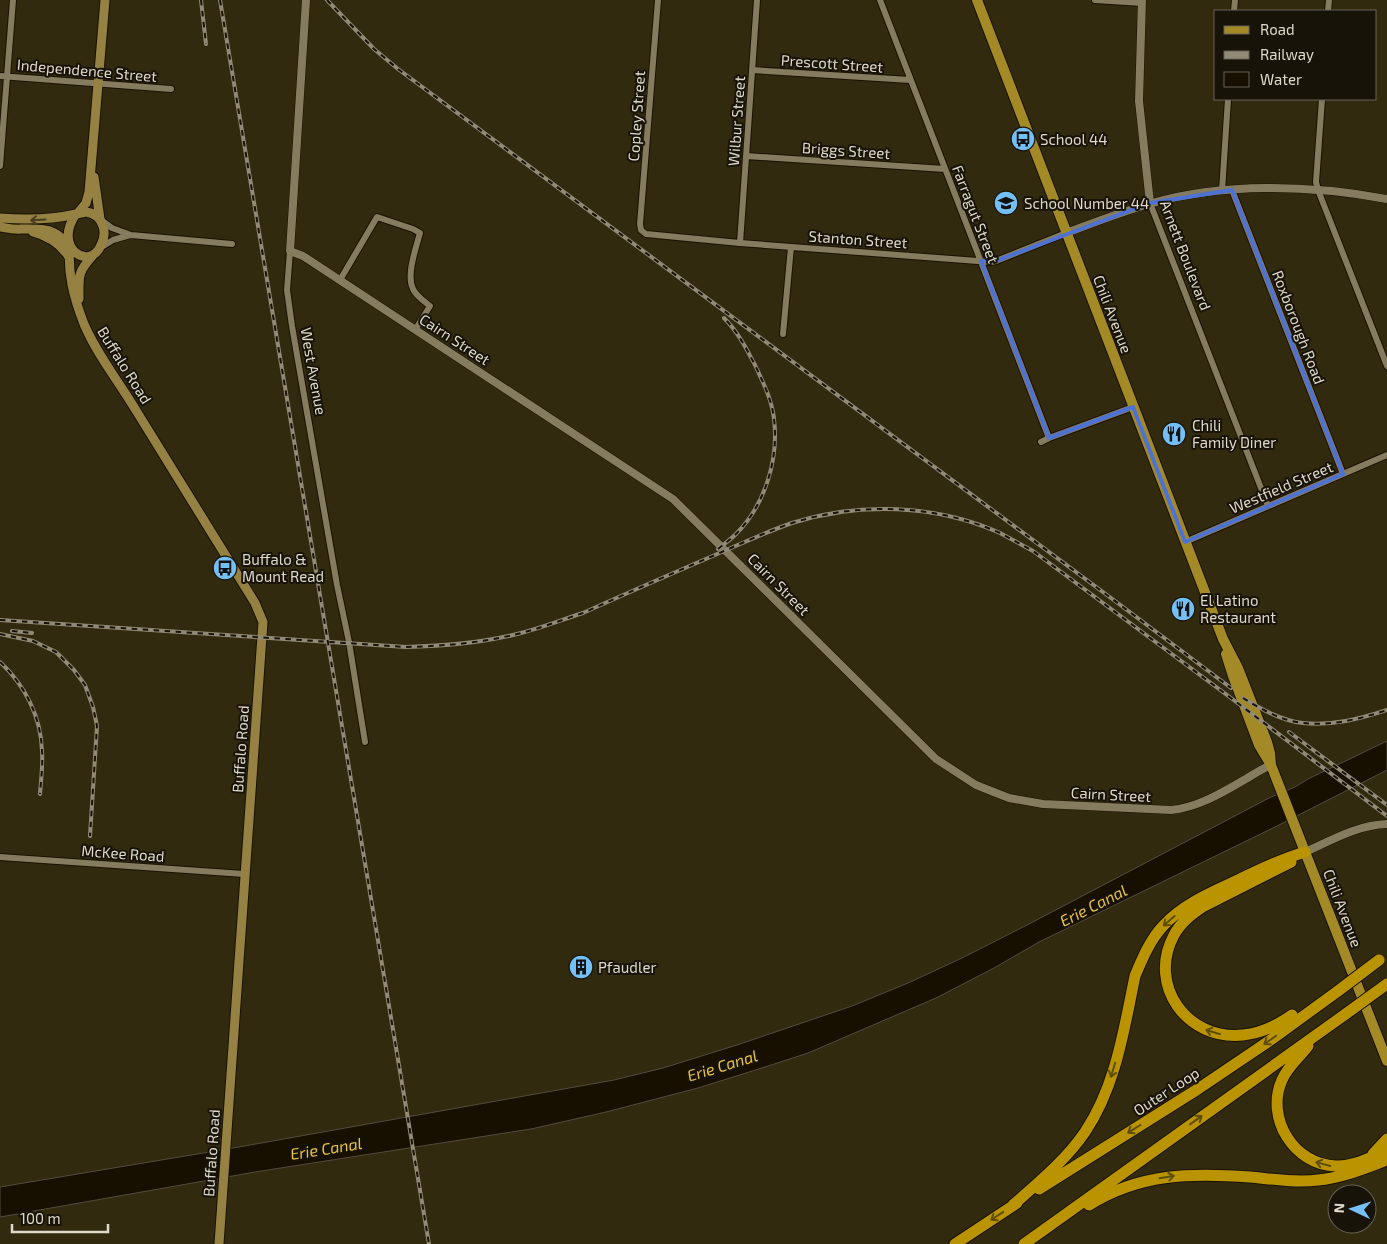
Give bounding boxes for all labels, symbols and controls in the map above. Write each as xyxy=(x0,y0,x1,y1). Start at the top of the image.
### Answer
legend xyxy=(1214,10,1377,100)
text: Road xyxy=(1260,20,1295,38)
text: Railway xyxy=(1260,45,1314,63)
street label: Prescott Street xyxy=(780,50,884,76)
street label: Independence Street xyxy=(16,55,158,85)
street label: Copley Street xyxy=(624,70,648,162)
text: Water xyxy=(1260,70,1302,88)
street label: Wilbur Street xyxy=(724,75,748,167)
bus stop icon: School 44 xyxy=(1010,126,1036,152)
place label: School 44 xyxy=(1040,130,1107,148)
street label: Briggs Street xyxy=(801,138,891,162)
street label: Farragut Street xyxy=(949,162,1003,266)
school or university icon: School Number 44 xyxy=(993,190,1019,216)
place label: School Number 44 xyxy=(1024,194,1149,212)
street label: Arnett Boulevard xyxy=(1157,197,1215,313)
one-way arrow xyxy=(31,215,47,224)
street label: Stanton Street xyxy=(808,227,908,251)
street label: Roxborough Road xyxy=(1269,268,1329,386)
street label: Chili Avenue xyxy=(1090,272,1136,356)
street label: Cairn Street xyxy=(416,310,494,369)
street label: Buffalo Road xyxy=(94,323,156,407)
street label: West Avenue xyxy=(297,326,331,416)
place label: Chili Family Diner xyxy=(1192,416,1276,451)
restaurant icon: Chili Family Diner xyxy=(1161,421,1187,447)
street label: Westfield Street xyxy=(1227,457,1336,517)
street label: Cairn Street xyxy=(744,549,814,619)
place label: Buffalo & Mount Read xyxy=(242,550,324,585)
bus stop icon: Buffalo & Mount Read xyxy=(212,555,238,581)
place label: El Latino Restaurant xyxy=(1200,591,1276,626)
restaurant icon: El Latino Restaurant xyxy=(1170,596,1196,622)
street label: Buffalo Road xyxy=(228,705,252,793)
street label: Cairn Street xyxy=(1070,783,1152,805)
street label: McKee Road xyxy=(81,841,165,865)
street label: Chili Avenue xyxy=(1320,866,1366,950)
water label: Erie Canal xyxy=(1056,880,1130,930)
one-way arrow xyxy=(1163,915,1176,927)
building icon: Pfaudler xyxy=(568,954,594,980)
place label: Pfaudler xyxy=(598,958,656,976)
one-way arrow xyxy=(1205,1026,1221,1036)
one-way arrow xyxy=(1263,1035,1277,1045)
water label: Erie Canal xyxy=(684,1045,760,1085)
one-way arrow xyxy=(1108,1062,1118,1078)
street label: Outer Loop xyxy=(1130,1063,1202,1119)
street label: Buffalo Road xyxy=(199,1109,223,1197)
one-way arrow xyxy=(1189,1115,1203,1125)
one-way arrow xyxy=(1128,1124,1142,1134)
water label: Erie Canal xyxy=(289,1133,363,1163)
one-way arrow xyxy=(1316,1159,1332,1168)
one-way arrow xyxy=(1159,1172,1175,1182)
north arrow xyxy=(1327,1184,1377,1234)
scale bar xyxy=(12,1202,109,1234)
text: N xyxy=(1330,1202,1347,1214)
text: 100 m xyxy=(20,1209,61,1227)
one-way arrow xyxy=(990,1211,1004,1221)

